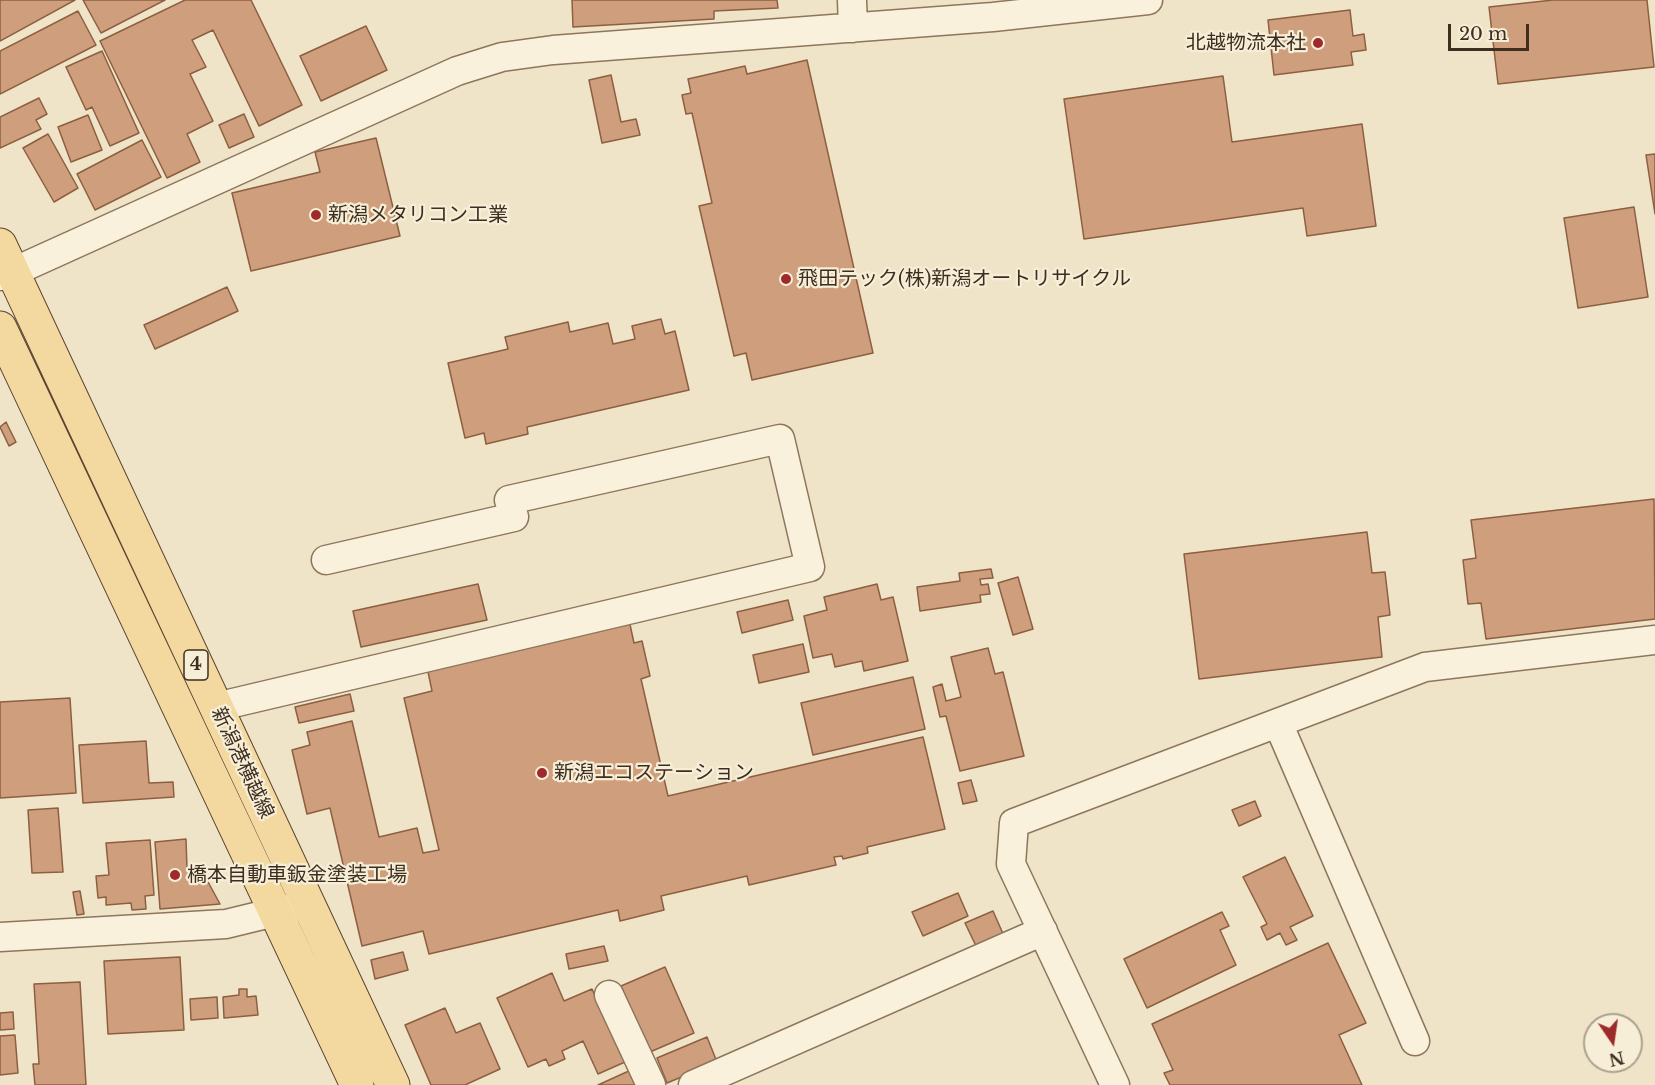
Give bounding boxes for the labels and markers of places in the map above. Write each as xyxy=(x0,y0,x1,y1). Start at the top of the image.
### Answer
place label: 北越物流本社 xyxy=(1186,31,1306,55)
marker: 北越物流本社 xyxy=(1311,36,1325,50)
place label: 新潟メタリコン工業 xyxy=(328,203,508,227)
marker: 新潟メタリコン工業 xyxy=(309,208,323,222)
place label: 飛田テック(株)新潟オートリサイクル xyxy=(798,267,1131,291)
marker: 飛田テック(株)新潟オートリサイクル xyxy=(779,272,793,286)
place label: 新潟エコステーション xyxy=(554,761,754,785)
marker: 新潟エコステーション xyxy=(535,766,549,780)
place label: 橋本自動車鈑金塗装工場 xyxy=(187,863,407,887)
marker: 橋本自動車鈑金塗装工場 xyxy=(168,868,182,882)

